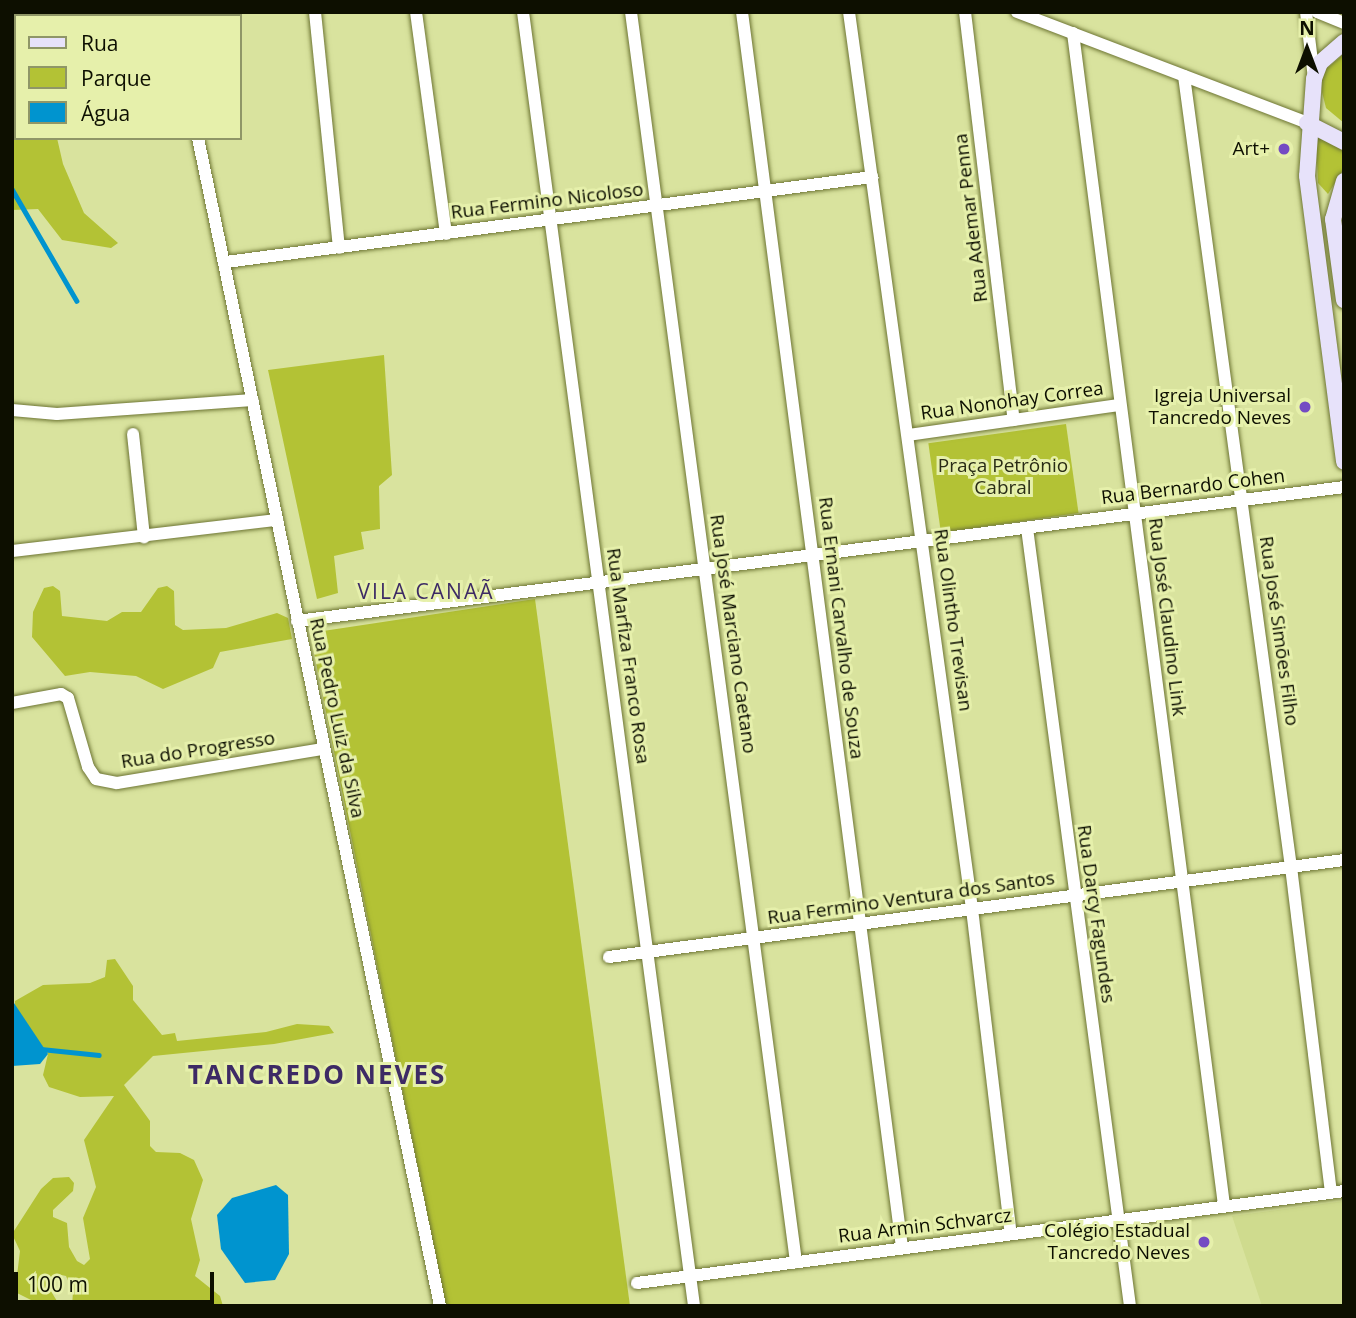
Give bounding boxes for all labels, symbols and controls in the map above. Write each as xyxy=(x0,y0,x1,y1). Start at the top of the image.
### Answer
legend xyxy=(14,14,242,140)
north arrow xyxy=(1272,14,1342,84)
text: N xyxy=(1299,15,1315,41)
text: Rua xyxy=(81,29,119,57)
text: Parque xyxy=(81,64,151,92)
text: Água xyxy=(81,99,130,127)
street label: Rua Ademar Penna xyxy=(949,132,993,304)
place label: Art+ xyxy=(1233,138,1270,160)
marker: Art+ xyxy=(1276,141,1292,157)
street label: Rua Fermino Nicoloso xyxy=(449,178,645,224)
street label: Rua Nonohay Correa xyxy=(919,377,1105,425)
place label: Igreja Universal Tancredo Neves xyxy=(1149,385,1291,429)
marker: Igreja Universal Tancredo Neves xyxy=(1297,399,1313,415)
park label: Praça Petrônio Cabral xyxy=(938,455,1068,499)
street label: Rua Bernardo Cohen xyxy=(1100,464,1286,510)
street label: Rua Ernani Carvalho de Souza xyxy=(814,496,868,760)
street label: Rua José Marciano Caetano xyxy=(705,513,761,755)
street label: Rua José Claudino Link xyxy=(1144,516,1190,718)
street label: Rua Olintho Trevisan xyxy=(929,527,977,713)
street label: Rua José Simões Filho xyxy=(1254,535,1304,727)
street label: Rua Marfiza Franco Rosa xyxy=(602,547,654,765)
district label: VILA CANAÃ xyxy=(359,578,493,604)
street label: Rua Pedro Luiz da Silva xyxy=(305,616,369,820)
street label: Rua do Progresso xyxy=(119,727,277,773)
street label: Rua Darcy Fagundes xyxy=(1072,823,1120,1005)
street label: Rua Fermino Ventura dos Santos xyxy=(766,867,1056,929)
district label: TANCREDO NEVES xyxy=(189,1059,445,1091)
street label: Rua Armin Schvarcz xyxy=(837,1204,1013,1248)
place label: Colégio Estadual Tancredo Neves xyxy=(1044,1220,1190,1264)
marker: Colégio Estadual Tancredo Neves xyxy=(1196,1234,1212,1250)
scale bar xyxy=(18,1258,217,1302)
text: 100 m xyxy=(27,1270,88,1298)

